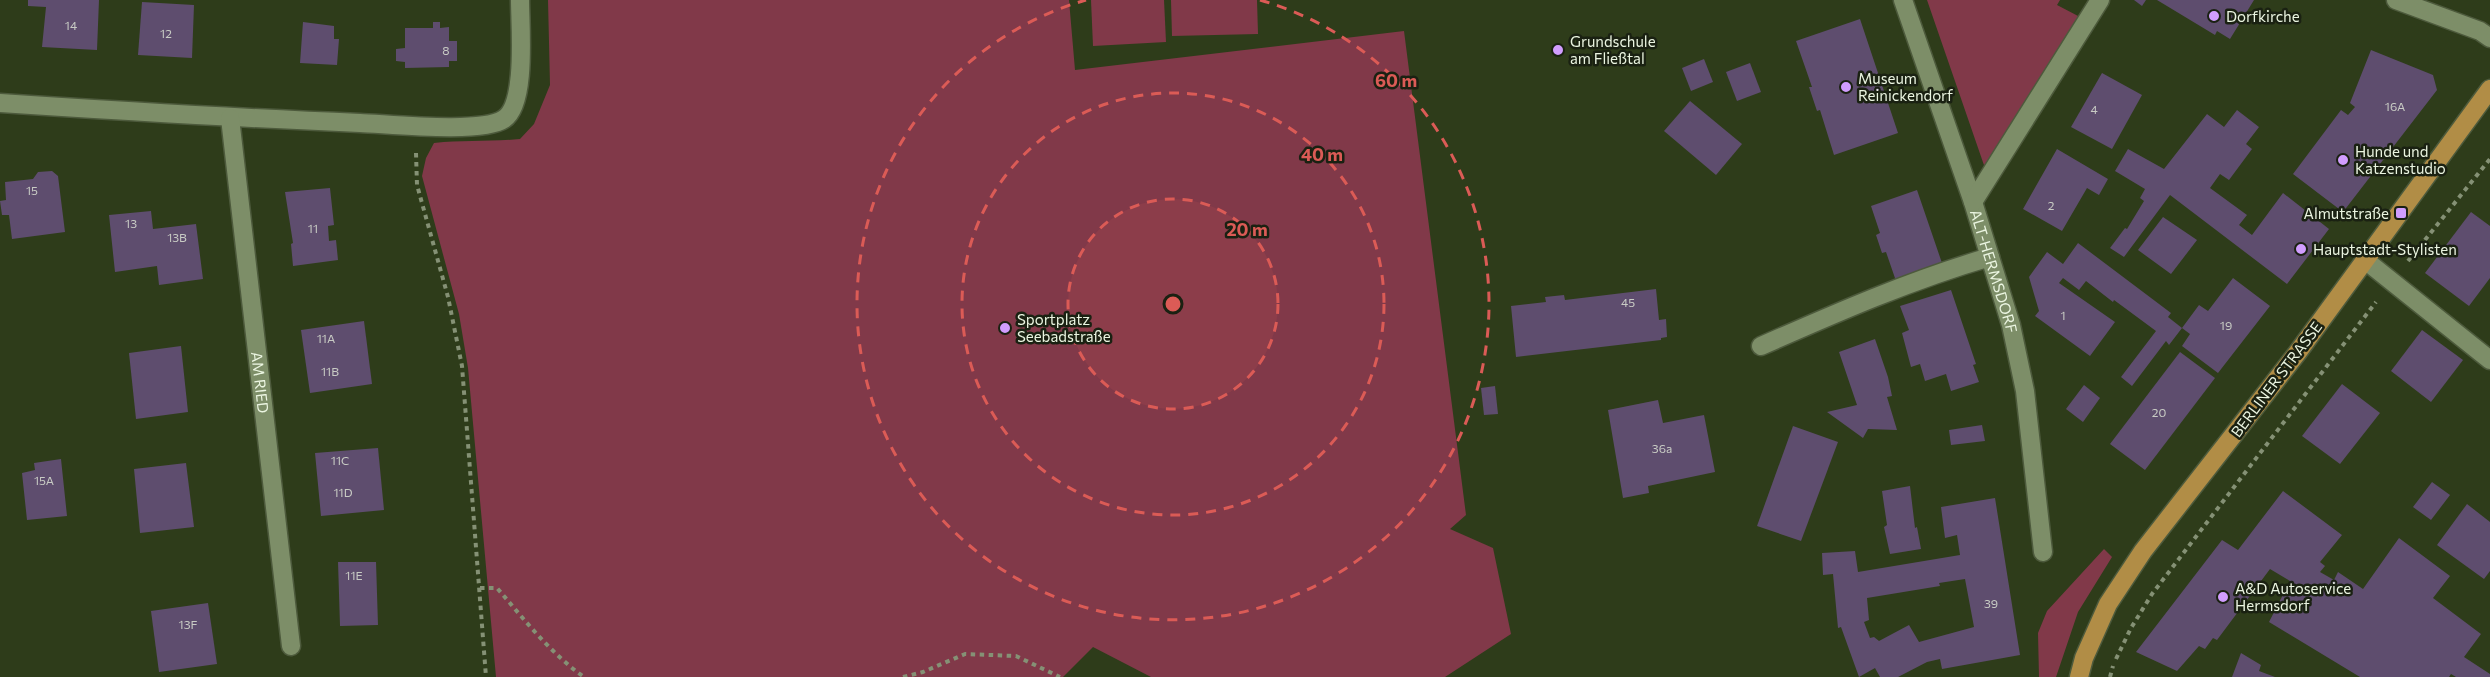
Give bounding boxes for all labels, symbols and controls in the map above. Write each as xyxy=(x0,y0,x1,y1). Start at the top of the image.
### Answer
place label: Dorfkirche xyxy=(2226,7,2300,25)
marker: Dorfkirche xyxy=(2207,9,2221,23)
house number: 14 xyxy=(65,18,77,32)
house number: 12 xyxy=(160,26,172,40)
place label: Grundschule am Fließtal xyxy=(1570,32,1656,67)
house number: 8 xyxy=(442,43,450,57)
marker: Grundschule am Fließtal xyxy=(1551,43,1565,57)
text: 60 m xyxy=(1375,69,1417,91)
place label: Museum Reinickendorf xyxy=(1858,69,1953,104)
marker: Museum Reinickendorf xyxy=(1839,80,1853,94)
house number: 16A xyxy=(2385,99,2405,113)
house number: 4 xyxy=(2090,102,2098,116)
place label: Hunde und Katzenstudio xyxy=(2355,142,2446,177)
text: 40 m xyxy=(1301,143,1343,165)
marker: Hunde und Katzenstudio xyxy=(2336,153,2350,167)
house number: 15 xyxy=(26,183,38,197)
house number: 2 xyxy=(2048,198,2055,212)
place label: Almutstraße xyxy=(2304,204,2389,222)
marker: Almutstraße xyxy=(2394,206,2408,220)
street label: ALT-HERMSDORF xyxy=(1967,207,2021,334)
house number: 13 xyxy=(125,216,137,230)
text: 20 m xyxy=(1226,218,1268,240)
house number: 11 xyxy=(308,221,318,235)
house number: 13B xyxy=(167,230,187,244)
place label: Hauptstadt-Stylisten xyxy=(2313,240,2457,258)
marker: Hauptstadt-Stylisten xyxy=(2294,242,2308,256)
centre of rings xyxy=(1163,294,1183,314)
house number: 45 xyxy=(1621,295,1635,309)
house number: 1 xyxy=(2060,308,2066,322)
place label: Sportplatz Seebadstraße xyxy=(1017,310,1111,345)
house number: 19 xyxy=(2220,318,2232,332)
street label: BERLINER STRASSE xyxy=(2227,318,2325,440)
marker: Sportplatz Seebadstraße xyxy=(998,321,1012,335)
house number: 11A xyxy=(317,331,335,345)
street label: AM RIED xyxy=(248,350,273,414)
house number: 11B xyxy=(321,364,339,378)
house number: 20 xyxy=(2152,405,2166,419)
house number: 36a xyxy=(1652,441,1672,455)
house number: 11C xyxy=(331,453,349,467)
house number: 15A xyxy=(34,473,54,487)
house number: 11D xyxy=(333,485,353,499)
house number: 11E xyxy=(345,568,363,582)
place label: A&D Autoservice Hermsdorf xyxy=(2235,579,2351,614)
marker: A&D Autoservice Hermsdorf xyxy=(2216,590,2230,604)
house number: 39 xyxy=(1984,596,1998,610)
house number: 13F xyxy=(179,617,198,631)

